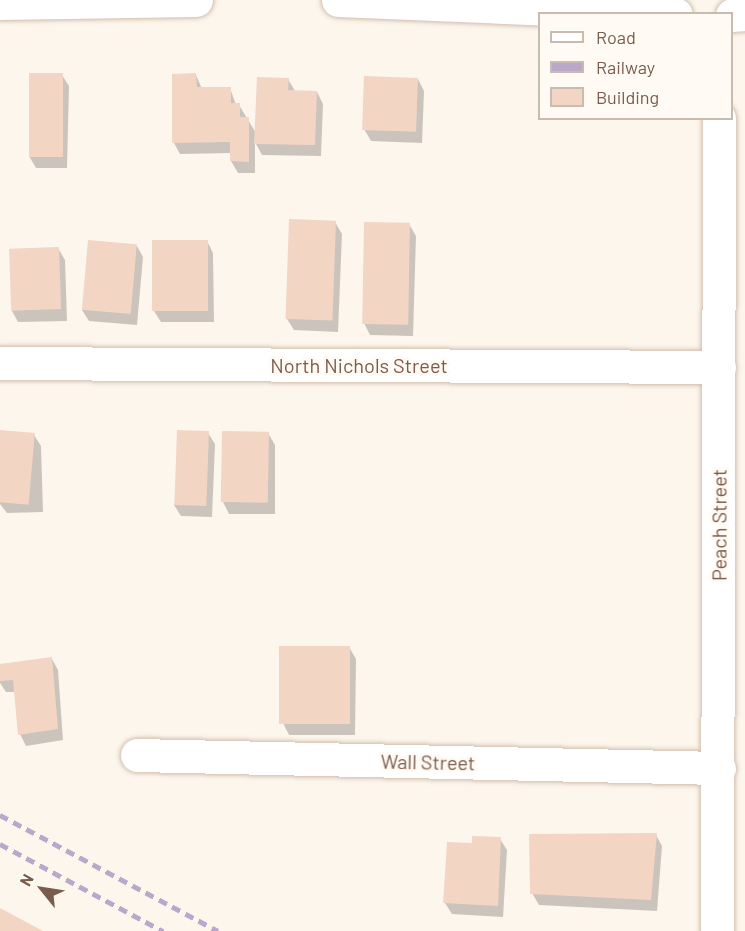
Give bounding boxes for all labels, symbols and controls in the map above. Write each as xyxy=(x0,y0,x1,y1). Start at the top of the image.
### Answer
legend xyxy=(538,12,733,120)
text: Road xyxy=(596,26,636,48)
text: Railway xyxy=(596,56,655,78)
text: Building xyxy=(596,86,659,108)
street label: North Nichols Street xyxy=(270,353,448,377)
street label: Peach Street xyxy=(707,469,731,581)
street label: Wall Street xyxy=(380,749,476,775)
north arrow xyxy=(12,859,72,919)
text: N xyxy=(15,870,37,889)

